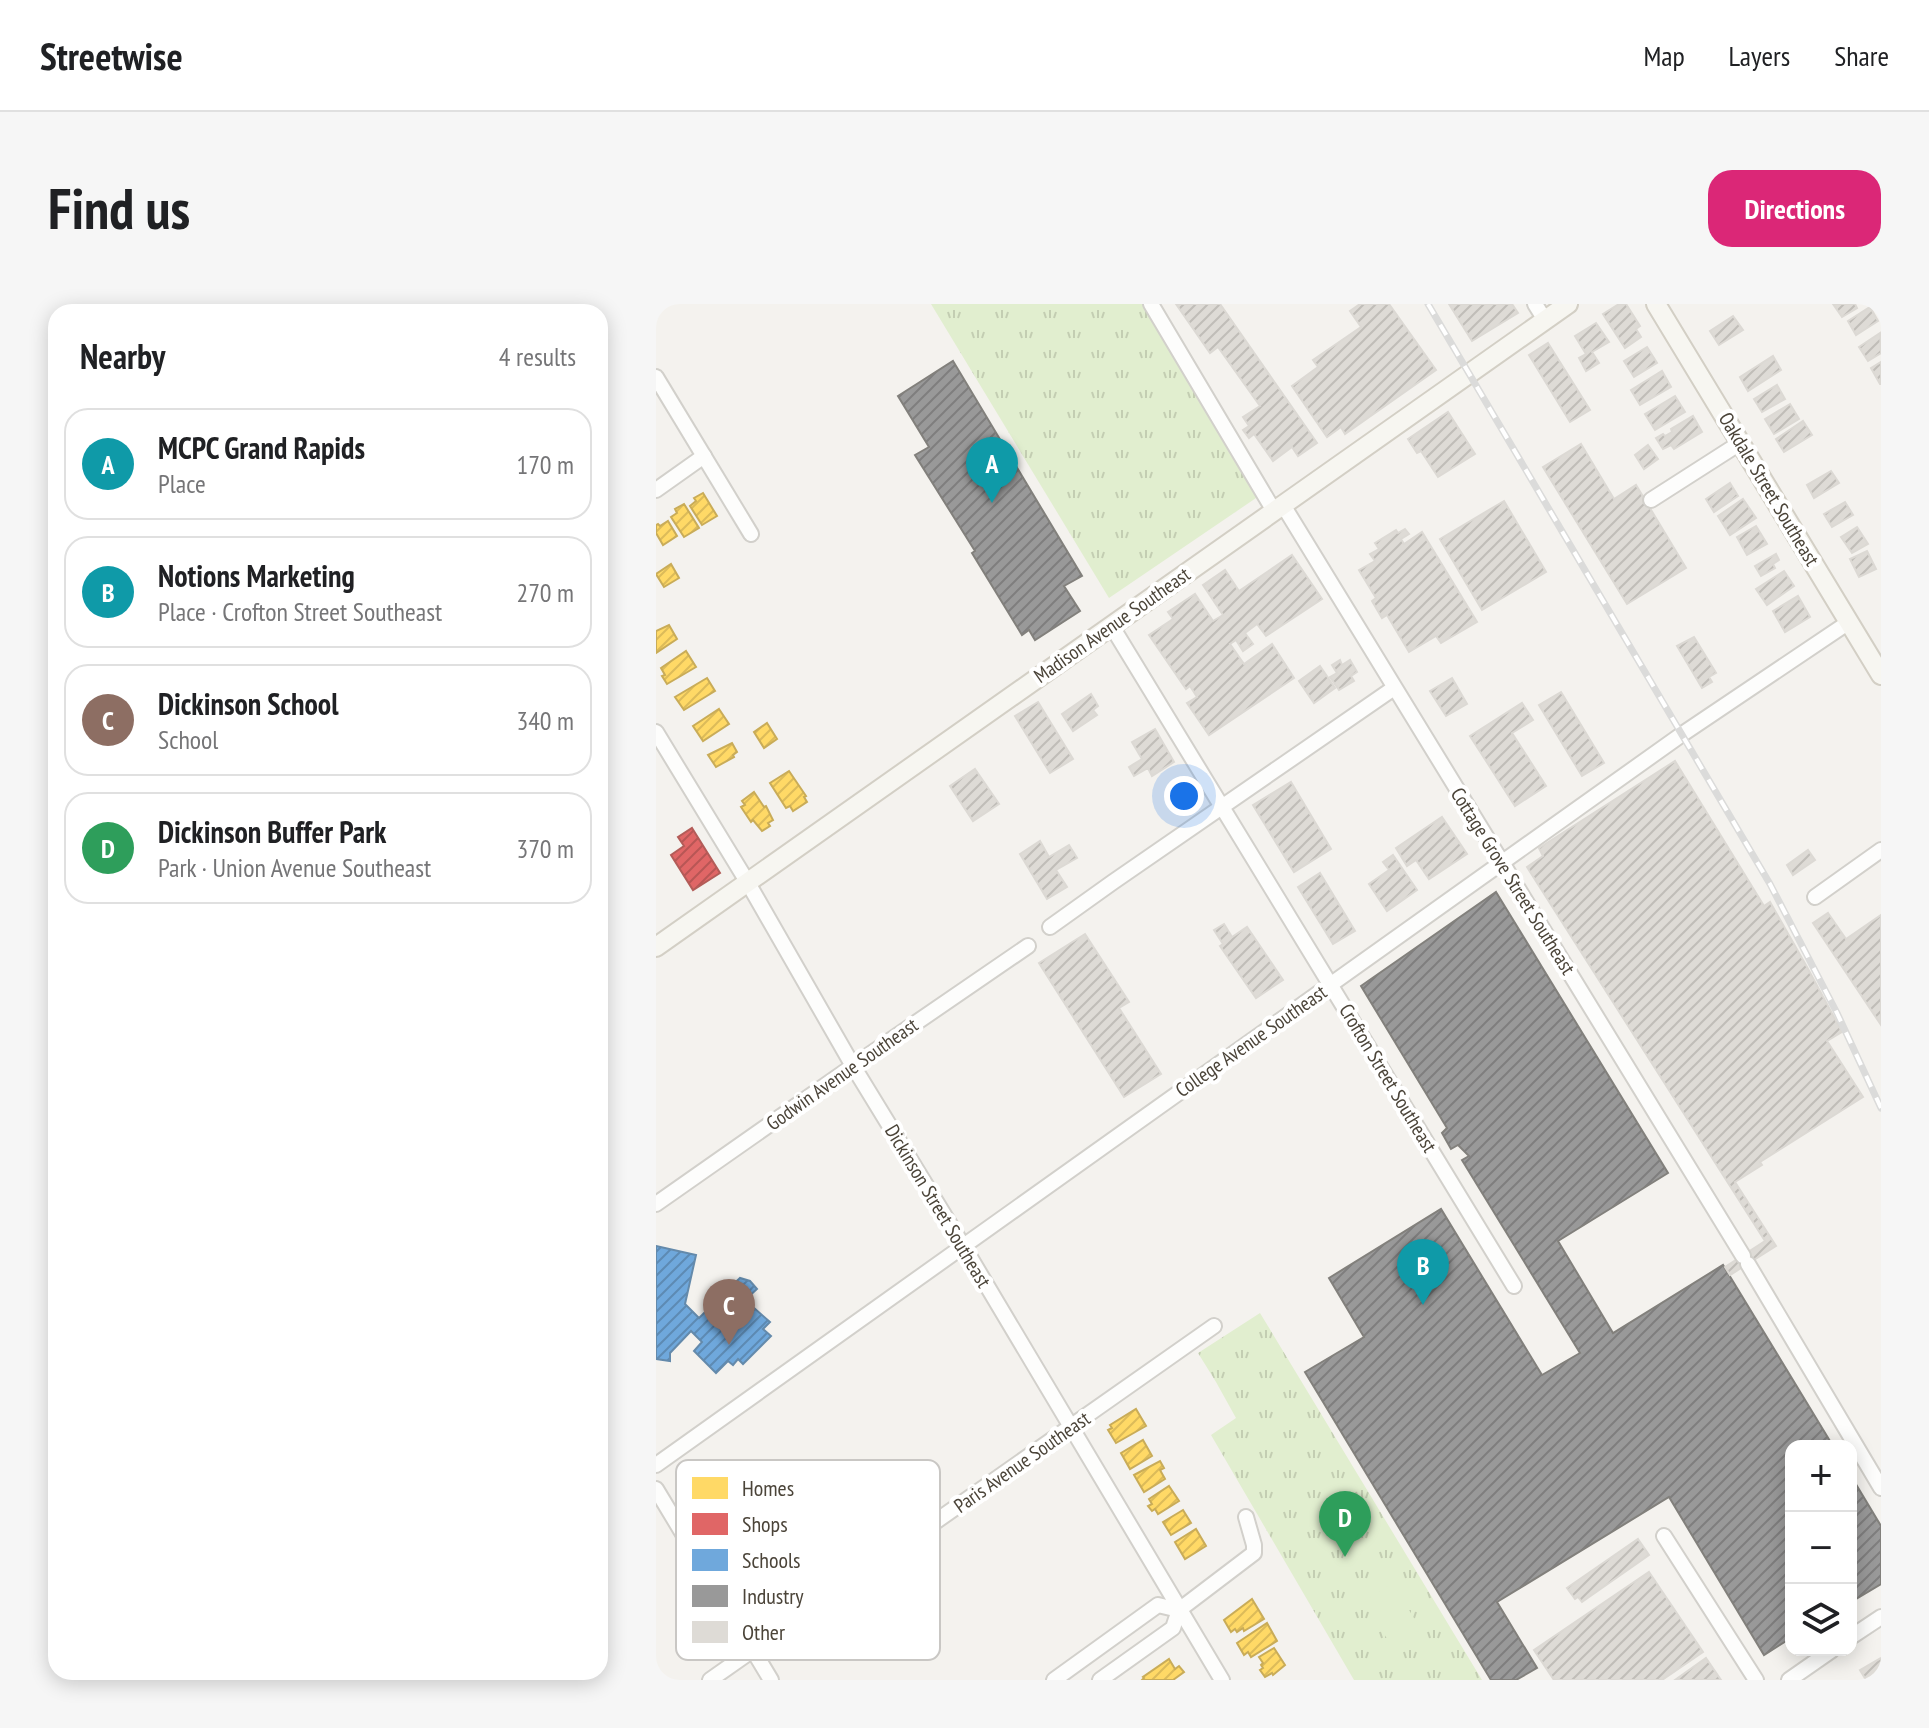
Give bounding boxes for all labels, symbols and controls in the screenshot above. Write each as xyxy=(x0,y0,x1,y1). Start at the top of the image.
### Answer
text: Streetwise xyxy=(40,31,183,80)
text: Map xyxy=(1643,37,1685,74)
text: Layers xyxy=(1729,37,1790,74)
text: Share xyxy=(1834,37,1889,74)
button: Directions xyxy=(1708,170,1881,247)
text: Find us xyxy=(48,172,190,244)
text: Nearby xyxy=(80,334,165,378)
text: 4 results xyxy=(499,340,576,373)
street label: Oakdale Street Southeast xyxy=(1713,407,1825,571)
text: MCPC Grand Rapids xyxy=(158,428,365,467)
pin: A xyxy=(966,437,1018,503)
text: A xyxy=(101,448,115,481)
text: 170 m xyxy=(516,448,574,481)
text: Place xyxy=(158,467,206,500)
text: Notions Marketing xyxy=(158,556,355,595)
street label: Madison Avenue Southeast xyxy=(1029,561,1196,689)
text: B xyxy=(102,576,114,609)
text: 270 m xyxy=(516,576,574,609)
text: Place · Crofton Street Southeast xyxy=(158,595,442,628)
text: Dickinson School xyxy=(158,684,338,723)
text: C xyxy=(102,704,114,737)
text: 340 m xyxy=(516,704,574,737)
text: School xyxy=(158,723,218,756)
your location xyxy=(1164,776,1204,816)
street label: Cottage Grove Street Southeast xyxy=(1445,783,1581,980)
text: Dickinson Buffer Park xyxy=(158,812,386,851)
text: D xyxy=(101,832,115,865)
text: 370 m xyxy=(516,832,574,865)
text: Park · Union Avenue Southeast xyxy=(158,851,431,884)
street label: College Avenue Southeast xyxy=(1170,979,1332,1103)
street label: Crofton Street Southeast xyxy=(1333,999,1443,1158)
street label: Godwin Avenue Southeast xyxy=(761,1012,923,1136)
street label: Dickinson Street Southeast xyxy=(879,1120,997,1293)
pin: B xyxy=(1397,1239,1449,1305)
pin: C xyxy=(703,1279,755,1345)
street label: Paris Avenue Southeast xyxy=(949,1405,1096,1519)
map controls xyxy=(1785,1440,1857,1656)
button: + xyxy=(1785,1440,1857,1512)
legend xyxy=(676,1460,940,1660)
text: Homes xyxy=(742,1474,794,1502)
pin: D xyxy=(1319,1491,1371,1557)
text: Shops xyxy=(742,1510,788,1538)
button: − xyxy=(1785,1512,1857,1584)
text: Schools xyxy=(742,1546,801,1574)
text: Industry xyxy=(742,1582,804,1610)
button: layers xyxy=(1785,1584,1857,1656)
text: Other xyxy=(742,1618,785,1646)

